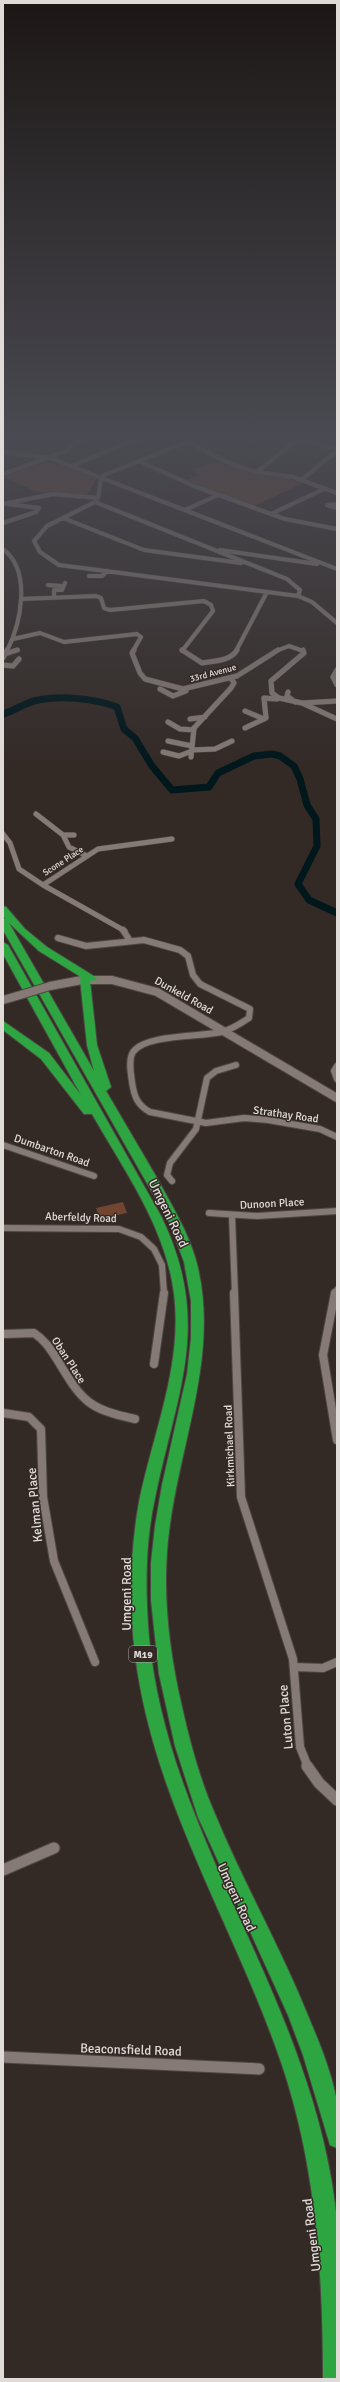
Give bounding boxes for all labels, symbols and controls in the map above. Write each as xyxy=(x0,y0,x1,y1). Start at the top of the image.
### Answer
street label: 33rd Avenue xyxy=(189,662,238,685)
street label: Scone Place xyxy=(41,844,86,879)
street label: Dunkeld Road xyxy=(152,974,215,1017)
street label: Strathay Road xyxy=(252,1103,320,1126)
street label: Dumbarton Road xyxy=(12,1131,91,1170)
street label: Umgeni Road xyxy=(145,1177,191,1250)
street label: Dunoon Place xyxy=(239,1195,305,1212)
street label: Aberfeldy Road xyxy=(45,1210,117,1225)
street label: Oban Place xyxy=(49,1335,88,1386)
street label: Kirkmichael Road xyxy=(222,1404,237,1487)
street label: Kelman Place xyxy=(24,1467,46,1543)
street label: Umgeni Road xyxy=(119,1557,135,1631)
road number: M19 xyxy=(129,1646,157,1662)
street label: Luton Place xyxy=(275,1684,297,1750)
street label: Umgeni Road xyxy=(213,1861,259,1934)
street label: Beaconsfield Road xyxy=(80,2040,182,2060)
street label: Umgeni Road xyxy=(300,2197,324,2272)

